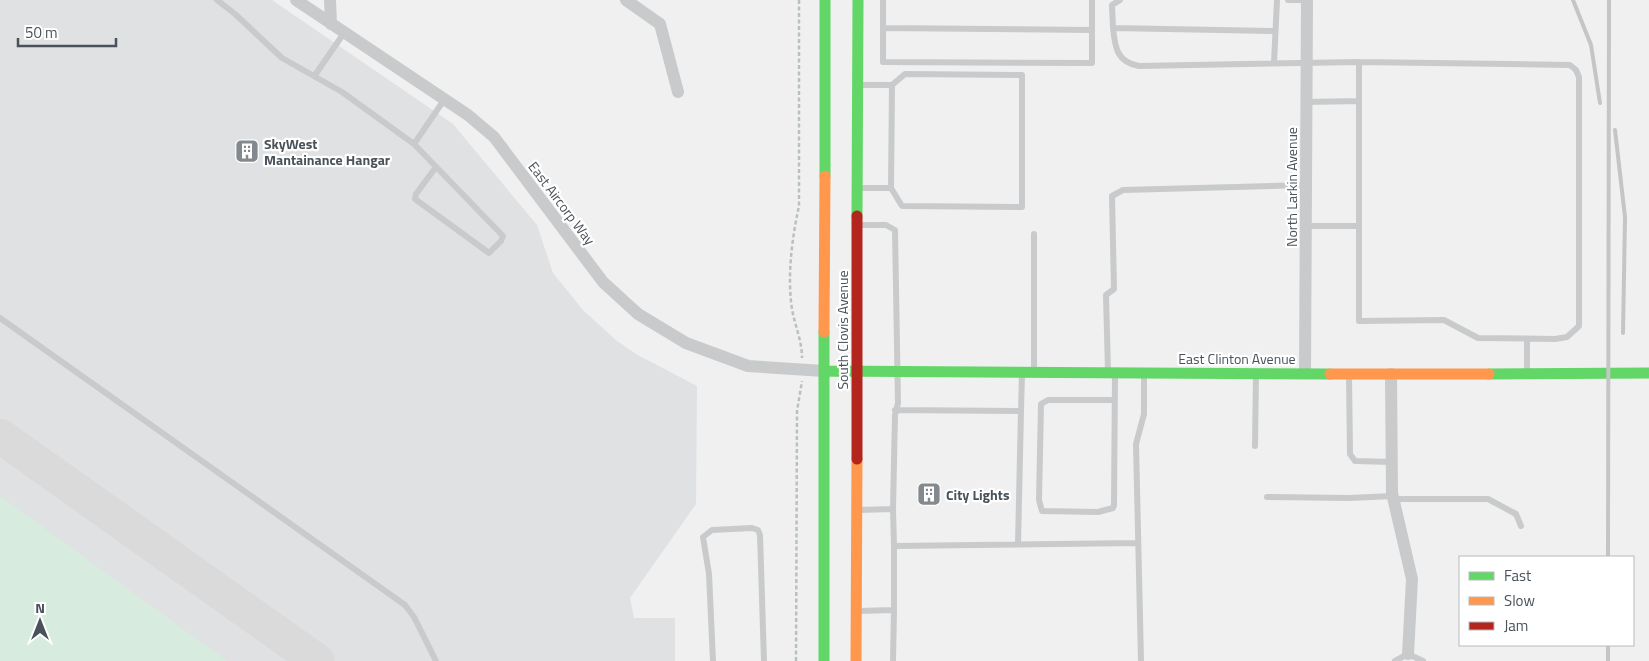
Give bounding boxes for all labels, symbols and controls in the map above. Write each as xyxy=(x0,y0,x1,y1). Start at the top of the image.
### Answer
scale bar xyxy=(18,15,115,47)
text: 50 m xyxy=(25,21,58,44)
street label: North Larkin Avenue xyxy=(1281,127,1302,247)
place label: SkyWest Mantainance Hangar xyxy=(264,133,390,170)
building icon: SkyWest Mantainance Hangar xyxy=(234,138,260,164)
street label: East Aircorp Way xyxy=(524,157,601,249)
street label: South Clovis Avenue xyxy=(832,270,853,390)
street label: East Clinton Avenue xyxy=(1178,348,1296,369)
building icon: City Lights xyxy=(916,481,942,507)
place label: City Lights xyxy=(946,484,1010,505)
legend xyxy=(1459,556,1634,646)
text: Fast xyxy=(1504,564,1532,587)
text: Slow xyxy=(1504,589,1535,612)
north arrow xyxy=(15,596,65,646)
text: N xyxy=(35,597,45,618)
text: Jam xyxy=(1504,614,1528,637)

